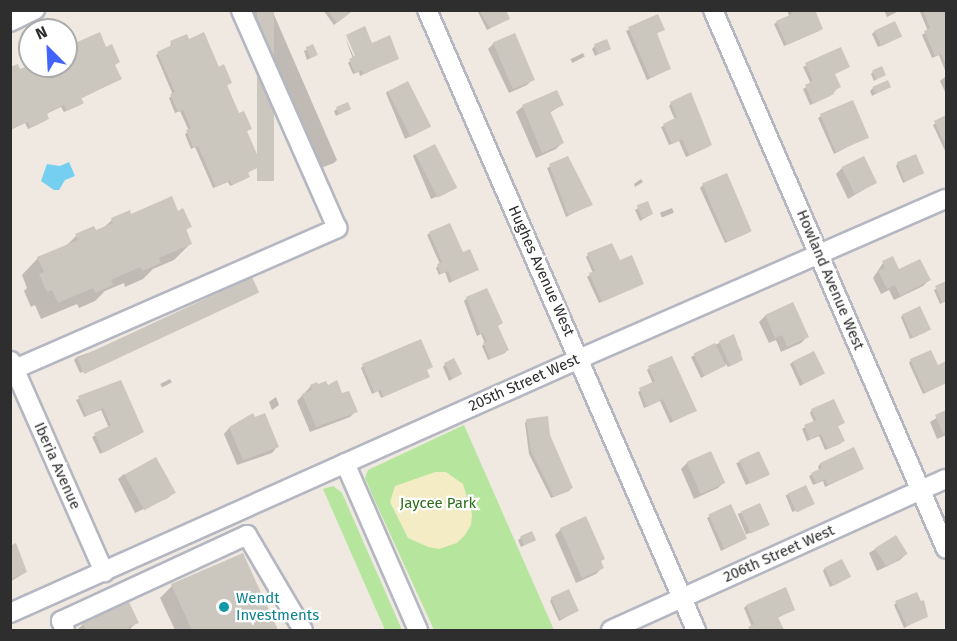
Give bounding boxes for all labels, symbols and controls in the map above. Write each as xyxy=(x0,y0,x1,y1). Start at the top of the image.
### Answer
north arrow xyxy=(18,18,78,78)
text: N xyxy=(33,22,50,44)
street label: Hughes Avenue West xyxy=(504,203,578,339)
street label: Howland Avenue West xyxy=(792,207,868,353)
street label: 205th Street West xyxy=(466,351,582,415)
street label: Iberia Avenue xyxy=(30,420,84,512)
park label: Jaycee Park xyxy=(400,495,476,513)
street label: 206th Street West xyxy=(721,521,837,587)
place label: Wendt Investments xyxy=(236,589,319,624)
marker: Wendt Investments xyxy=(217,600,231,614)

